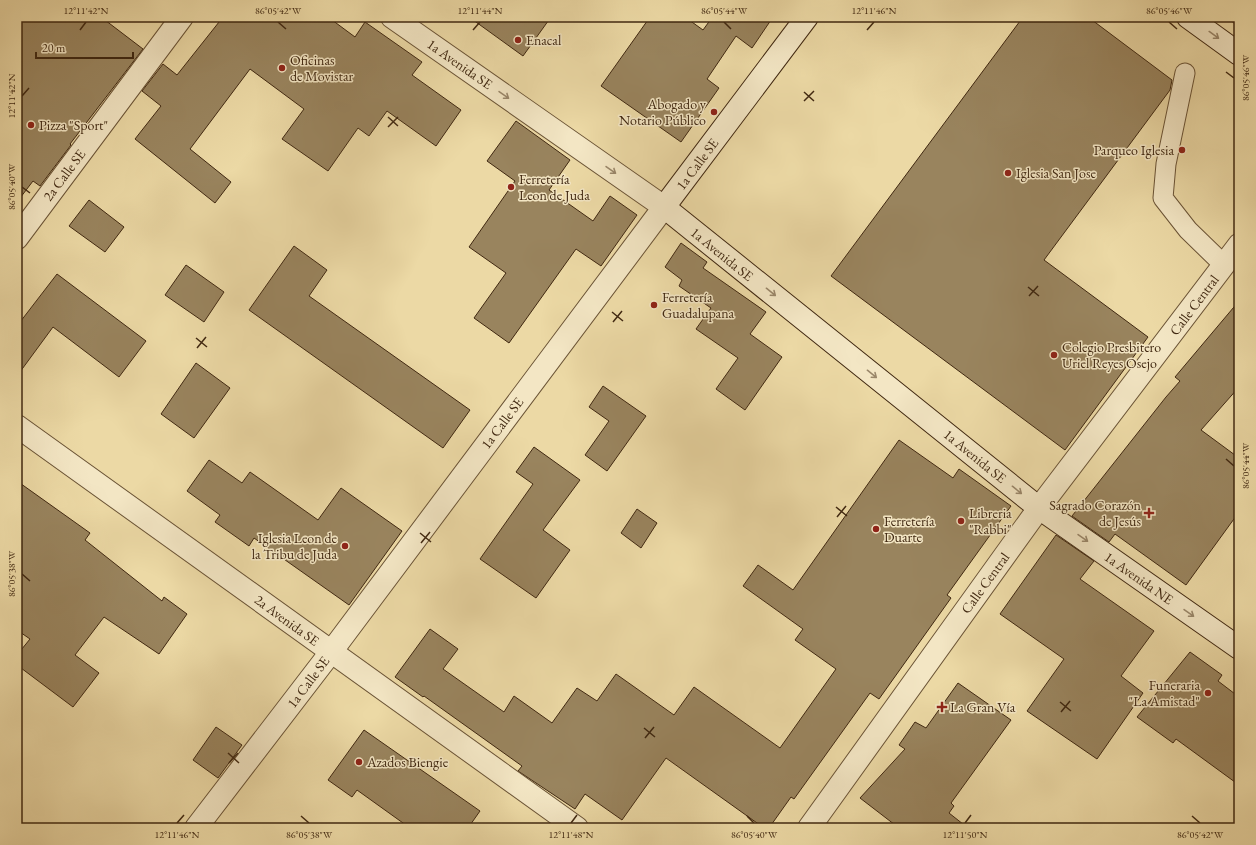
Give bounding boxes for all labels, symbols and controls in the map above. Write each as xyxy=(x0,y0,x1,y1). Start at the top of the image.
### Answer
text: 12°11'42"N xyxy=(64,4,109,17)
text: 86°05'42"W xyxy=(255,4,302,17)
text: 12°11'44"N xyxy=(458,4,503,17)
text: 86°05'44"W xyxy=(701,4,748,17)
text: 12°11'46"N xyxy=(852,4,897,17)
text: 86°05'46"W xyxy=(1146,4,1193,17)
place label: Enacal xyxy=(526,31,562,49)
one-way arrow xyxy=(1208,31,1219,39)
scale bar xyxy=(36,34,133,60)
street label: 1a Avenida SE xyxy=(424,35,496,93)
marker: Enacal xyxy=(513,35,523,45)
text: 20 m xyxy=(42,40,66,56)
place label: Oficinas de Movistar xyxy=(290,51,353,85)
text: 86°05'46"W xyxy=(1239,54,1252,101)
marker: Oficinas de Movistar xyxy=(277,63,287,73)
text: 12°11'42"N xyxy=(5,73,18,118)
one-way arrow xyxy=(499,91,510,99)
place label: Abogado y Notario Público xyxy=(619,95,707,129)
marker: Abogado y Notario Público xyxy=(709,107,719,117)
place label: Pizza "Sport" xyxy=(39,116,108,134)
marker: Pizza "Sport" xyxy=(26,120,36,130)
street label: 1a Calle SE xyxy=(672,135,722,193)
place label: Parqueo Iglesia xyxy=(1094,141,1174,159)
marker: Parqueo Iglesia xyxy=(1177,145,1187,155)
street label: 2a Calle SE xyxy=(39,146,89,204)
text: 86°05'40"W xyxy=(5,163,18,210)
place label: Iglesia San Jose xyxy=(1016,164,1097,182)
one-way arrow xyxy=(605,166,616,174)
marker: Iglesia San Jose xyxy=(1003,168,1013,178)
place label: Ferretería Leon de Juda xyxy=(519,170,590,204)
marker: Ferretería Leon de Juda xyxy=(506,182,516,192)
street label: 1a Avenida SE xyxy=(687,223,757,285)
street label: Calle Central xyxy=(1165,271,1223,339)
place label: Ferretería Guadalupana xyxy=(662,288,735,322)
one-way arrow xyxy=(765,288,776,297)
marker: Ferretería Guadalupana xyxy=(649,300,659,310)
place label: Colegio Presbitero Uriel Reyes Osejo xyxy=(1062,338,1161,372)
marker: Colegio Presbitero Uriel Reyes Osejo xyxy=(1049,350,1059,360)
one-way arrow xyxy=(867,369,878,378)
street label: 1a Calle SE xyxy=(477,394,527,452)
street label: 1a Avenida SE xyxy=(940,425,1010,487)
text: 86°05'44"W xyxy=(1239,442,1252,489)
one-way arrow xyxy=(1012,486,1023,495)
place label: Sagrado Corazón de Jesús xyxy=(1049,496,1142,530)
place label: Libreria "Rabbi" xyxy=(969,504,1012,538)
marker: Sagrado Corazón de Jesús xyxy=(1144,508,1154,518)
place label: Ferretería Duarte xyxy=(884,512,935,546)
marker: Libreria "Rabbi" xyxy=(956,516,966,526)
marker: Ferretería Duarte xyxy=(871,524,881,534)
place label: Iglesia Leon de la Tribu de Juda xyxy=(252,529,338,563)
one-way arrow xyxy=(1077,534,1088,542)
marker: Iglesia Leon de la Tribu de Juda xyxy=(340,541,350,551)
street label: Calle Central xyxy=(957,548,1014,617)
street label: 1a Avenida NE xyxy=(1101,548,1177,608)
text: 86°05'38"W xyxy=(5,550,18,597)
street label: 2a Avenida SE xyxy=(251,590,323,650)
one-way arrow xyxy=(1184,609,1195,617)
street label: 1a Calle SE xyxy=(283,653,333,711)
place label: Funeraria "La Amistad" xyxy=(1129,676,1200,710)
marker: Funeraria "La Amistad" xyxy=(1203,688,1213,698)
place label: La Gran Vía xyxy=(950,698,1016,716)
marker: La Gran Vía xyxy=(937,702,947,712)
place label: Azados Biengie xyxy=(366,753,449,771)
marker: Azados Biengie xyxy=(354,757,364,767)
text: 12°11'46"N xyxy=(155,828,200,841)
text: 86°05'38"W xyxy=(286,828,333,841)
text: 12°11'48"N xyxy=(549,828,594,841)
text: 86°05'40"W xyxy=(731,828,778,841)
text: 12°11'50"N xyxy=(943,828,988,841)
text: 86°05'42"W xyxy=(1177,828,1224,841)

